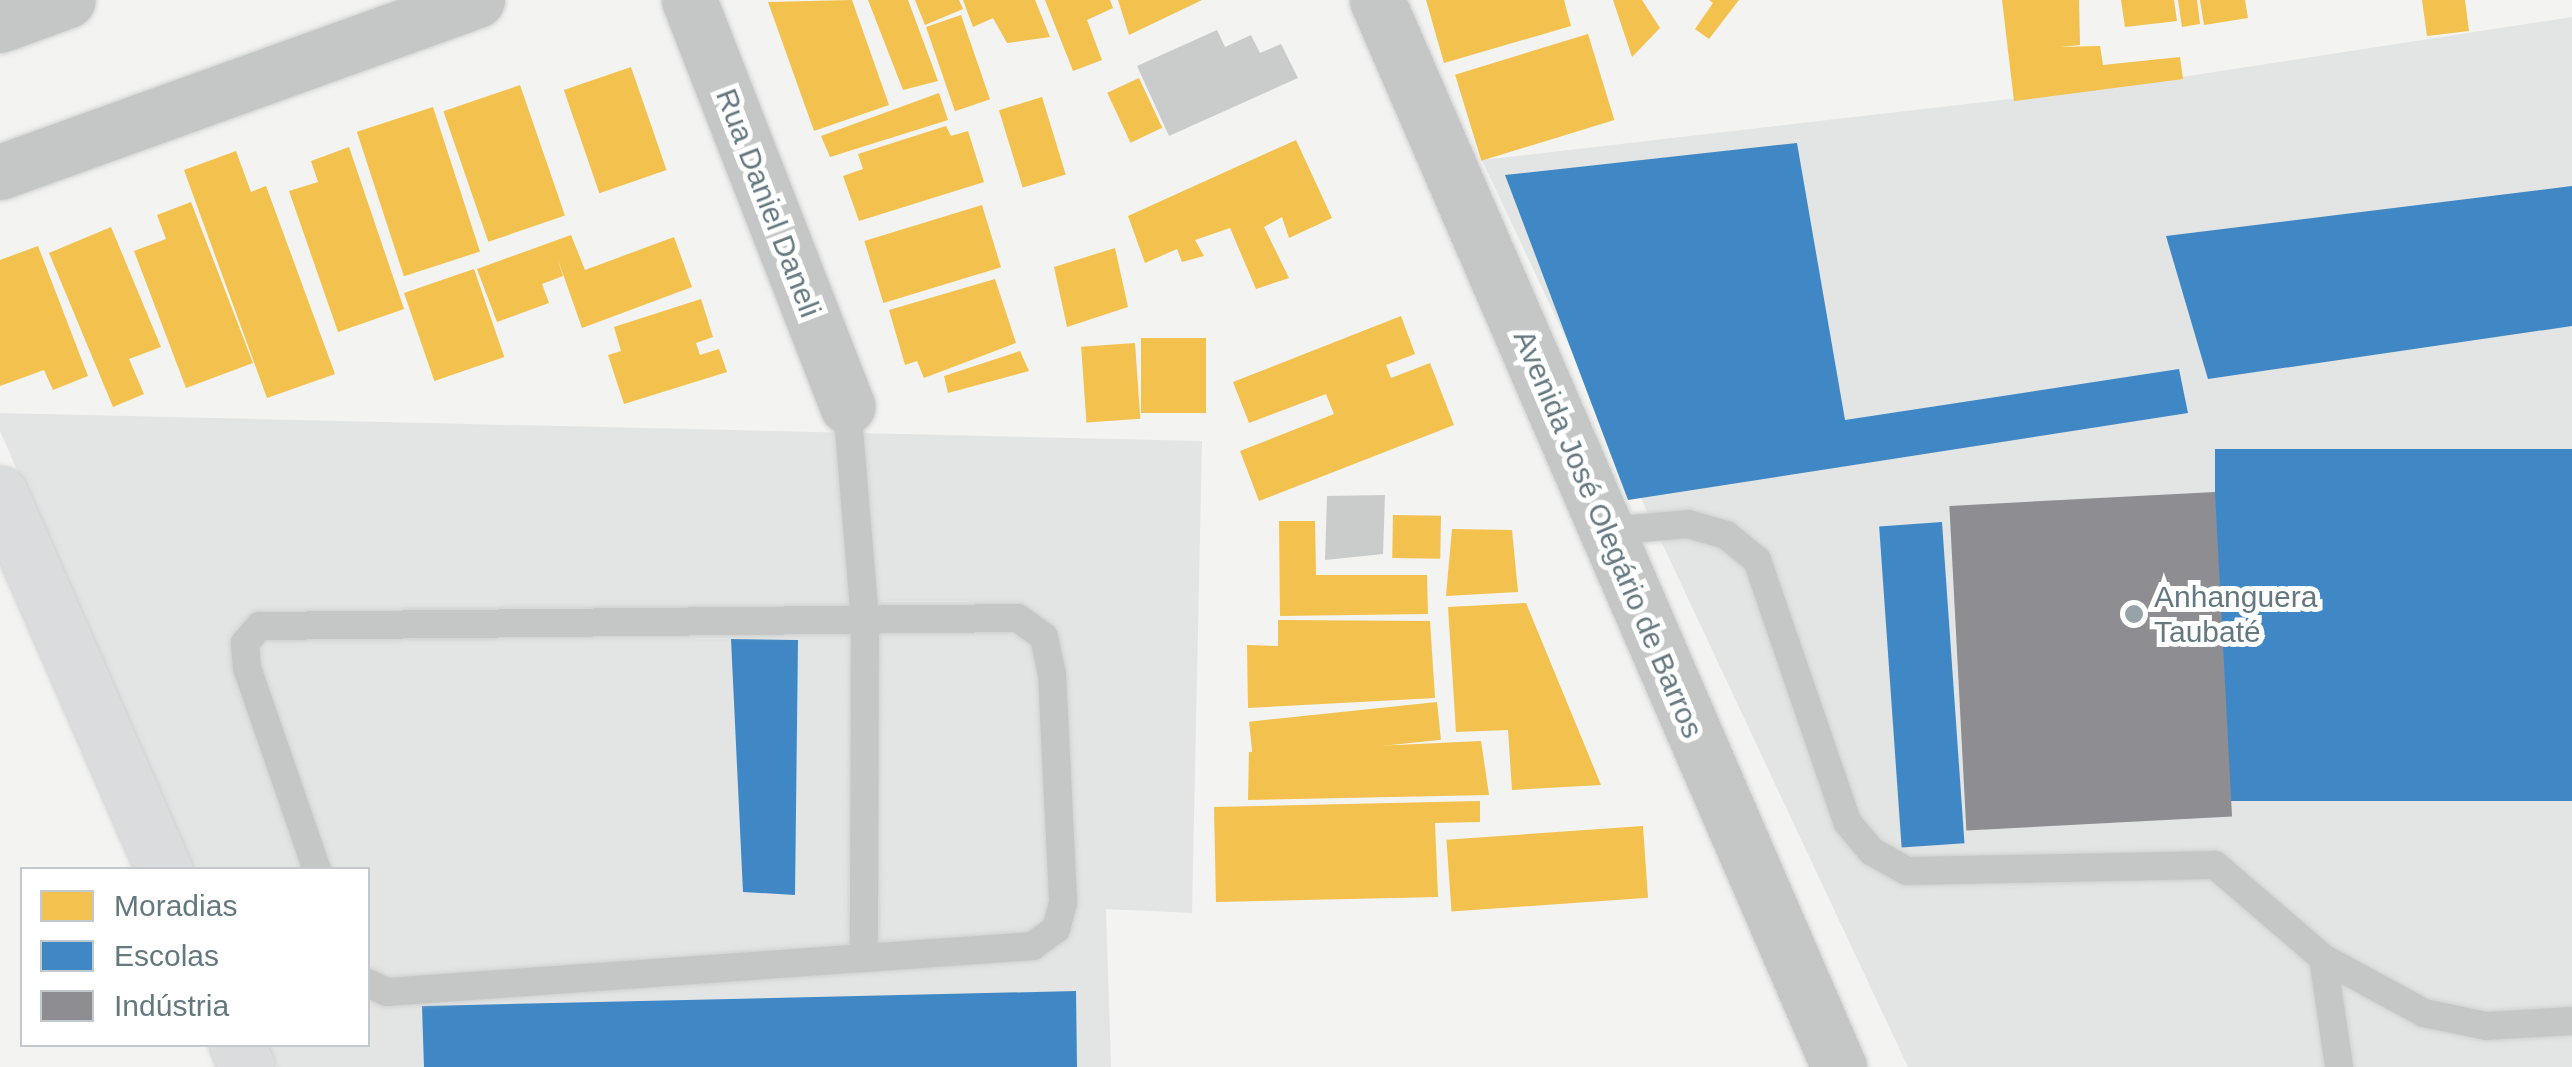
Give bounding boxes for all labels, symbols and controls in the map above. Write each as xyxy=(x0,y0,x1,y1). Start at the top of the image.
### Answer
street label: Rua Daniel Daneli xyxy=(708,84,828,322)
street label: Avenida José Olegário de Barros xyxy=(1506,325,1710,743)
place label: Anhanguera Taubaté xyxy=(2154,579,2317,650)
marker: Anhanguera Taubaté xyxy=(2123,603,2145,625)
legend xyxy=(20,867,370,1047)
text: Moradias xyxy=(114,889,237,922)
text: Escolas xyxy=(114,939,219,972)
text: Indústria xyxy=(114,989,229,1022)

